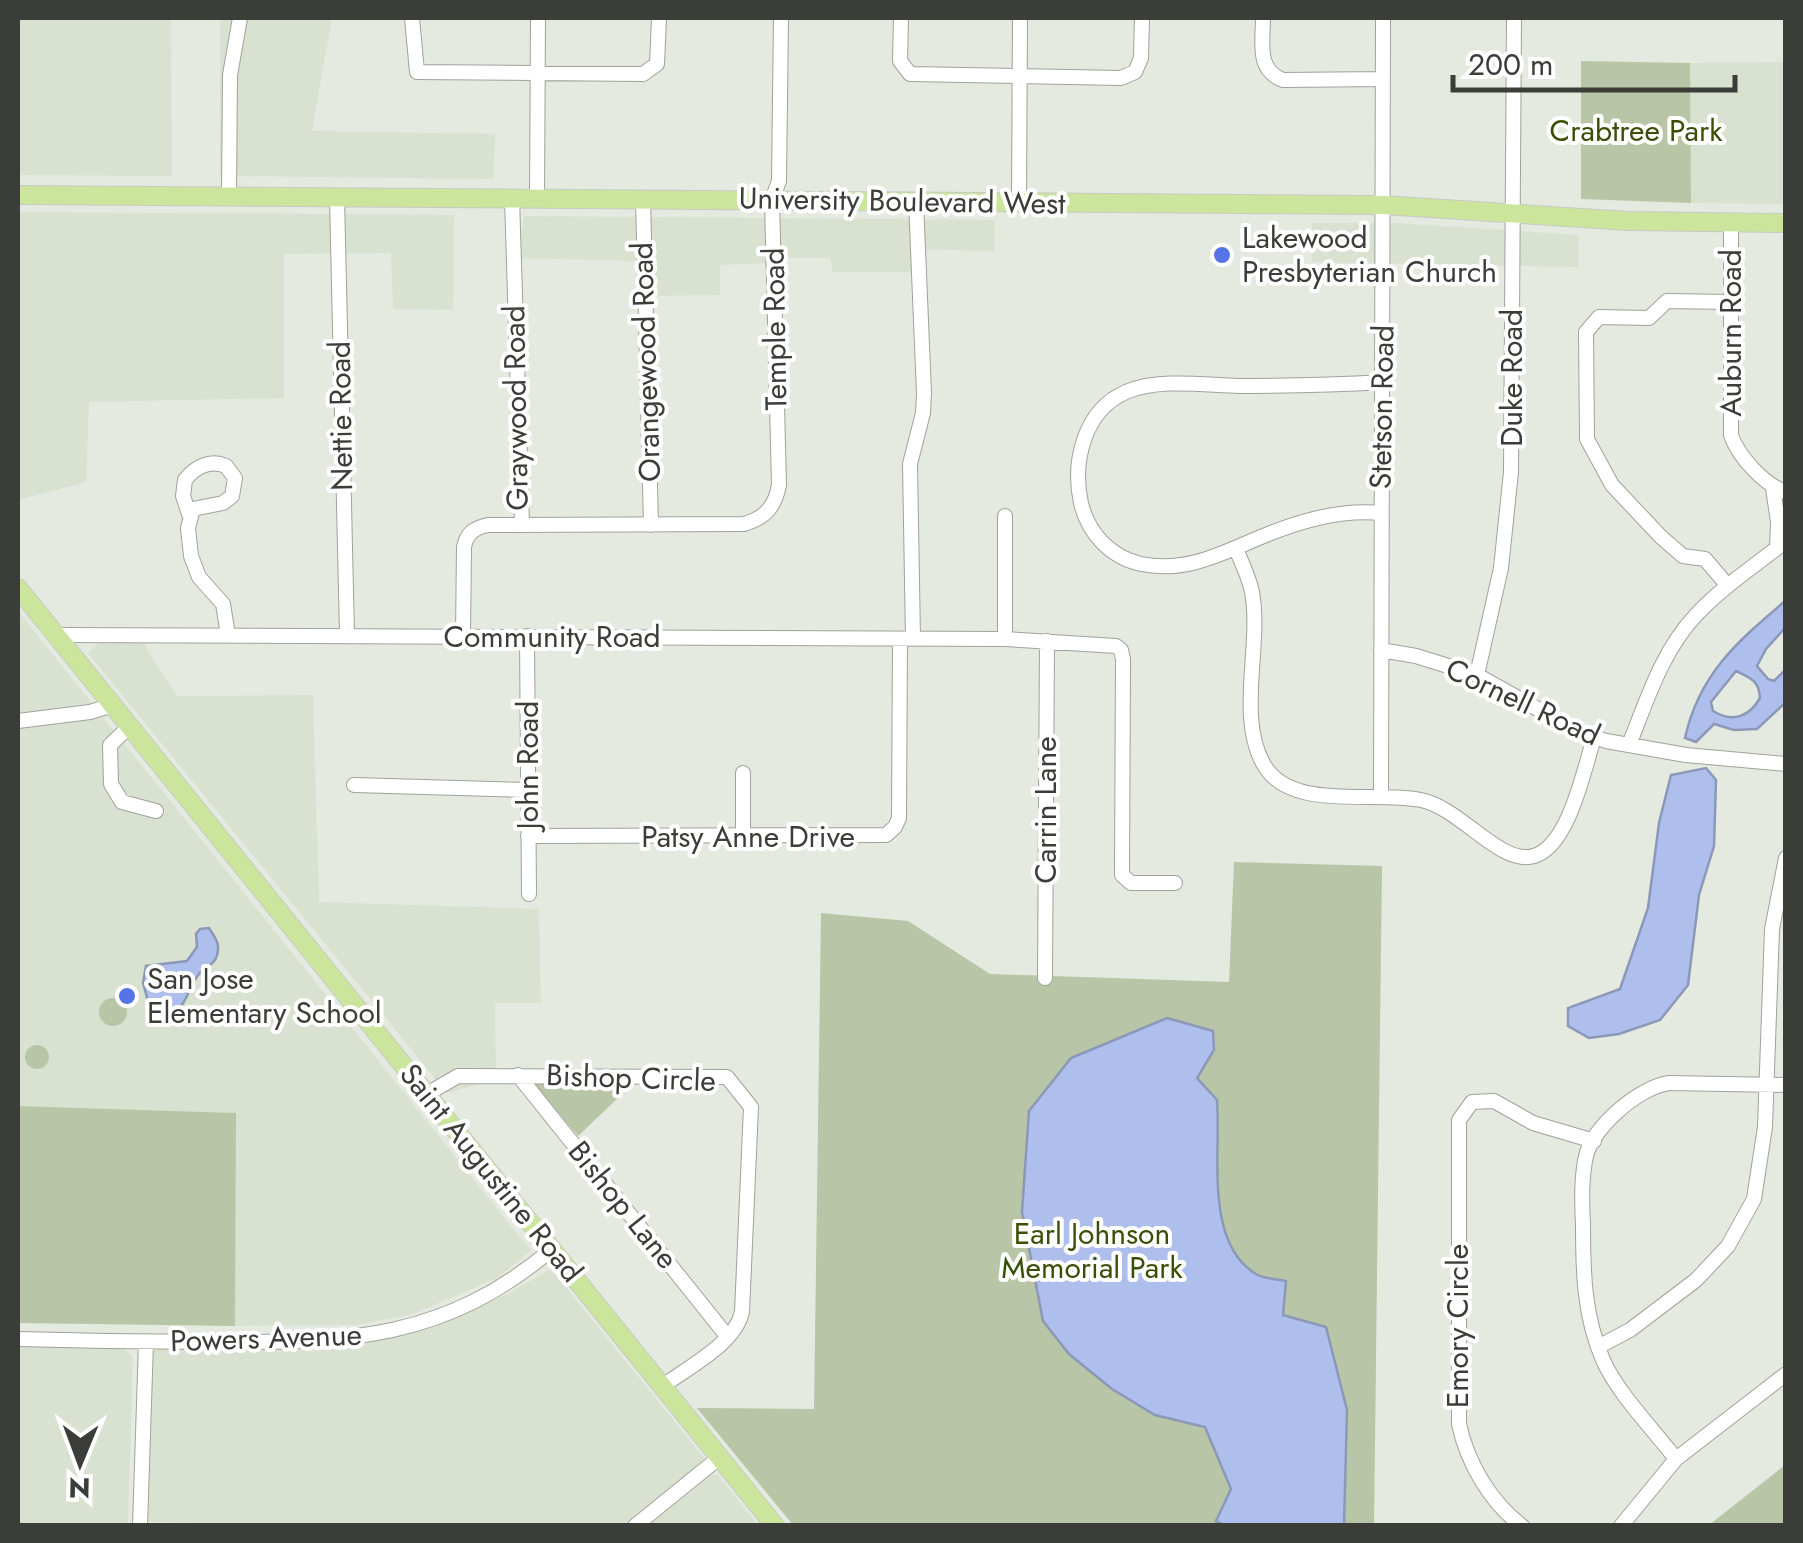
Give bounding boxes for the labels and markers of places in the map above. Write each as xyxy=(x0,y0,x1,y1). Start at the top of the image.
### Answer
place label: Lakewood Presbyterian Church xyxy=(1242,216,1497,293)
marker: Lakewood Presbyterian Church xyxy=(1211,244,1233,266)
place label: San Jose Elementary School xyxy=(147,957,382,1034)
marker: San Jose Elementary School xyxy=(116,985,138,1007)

